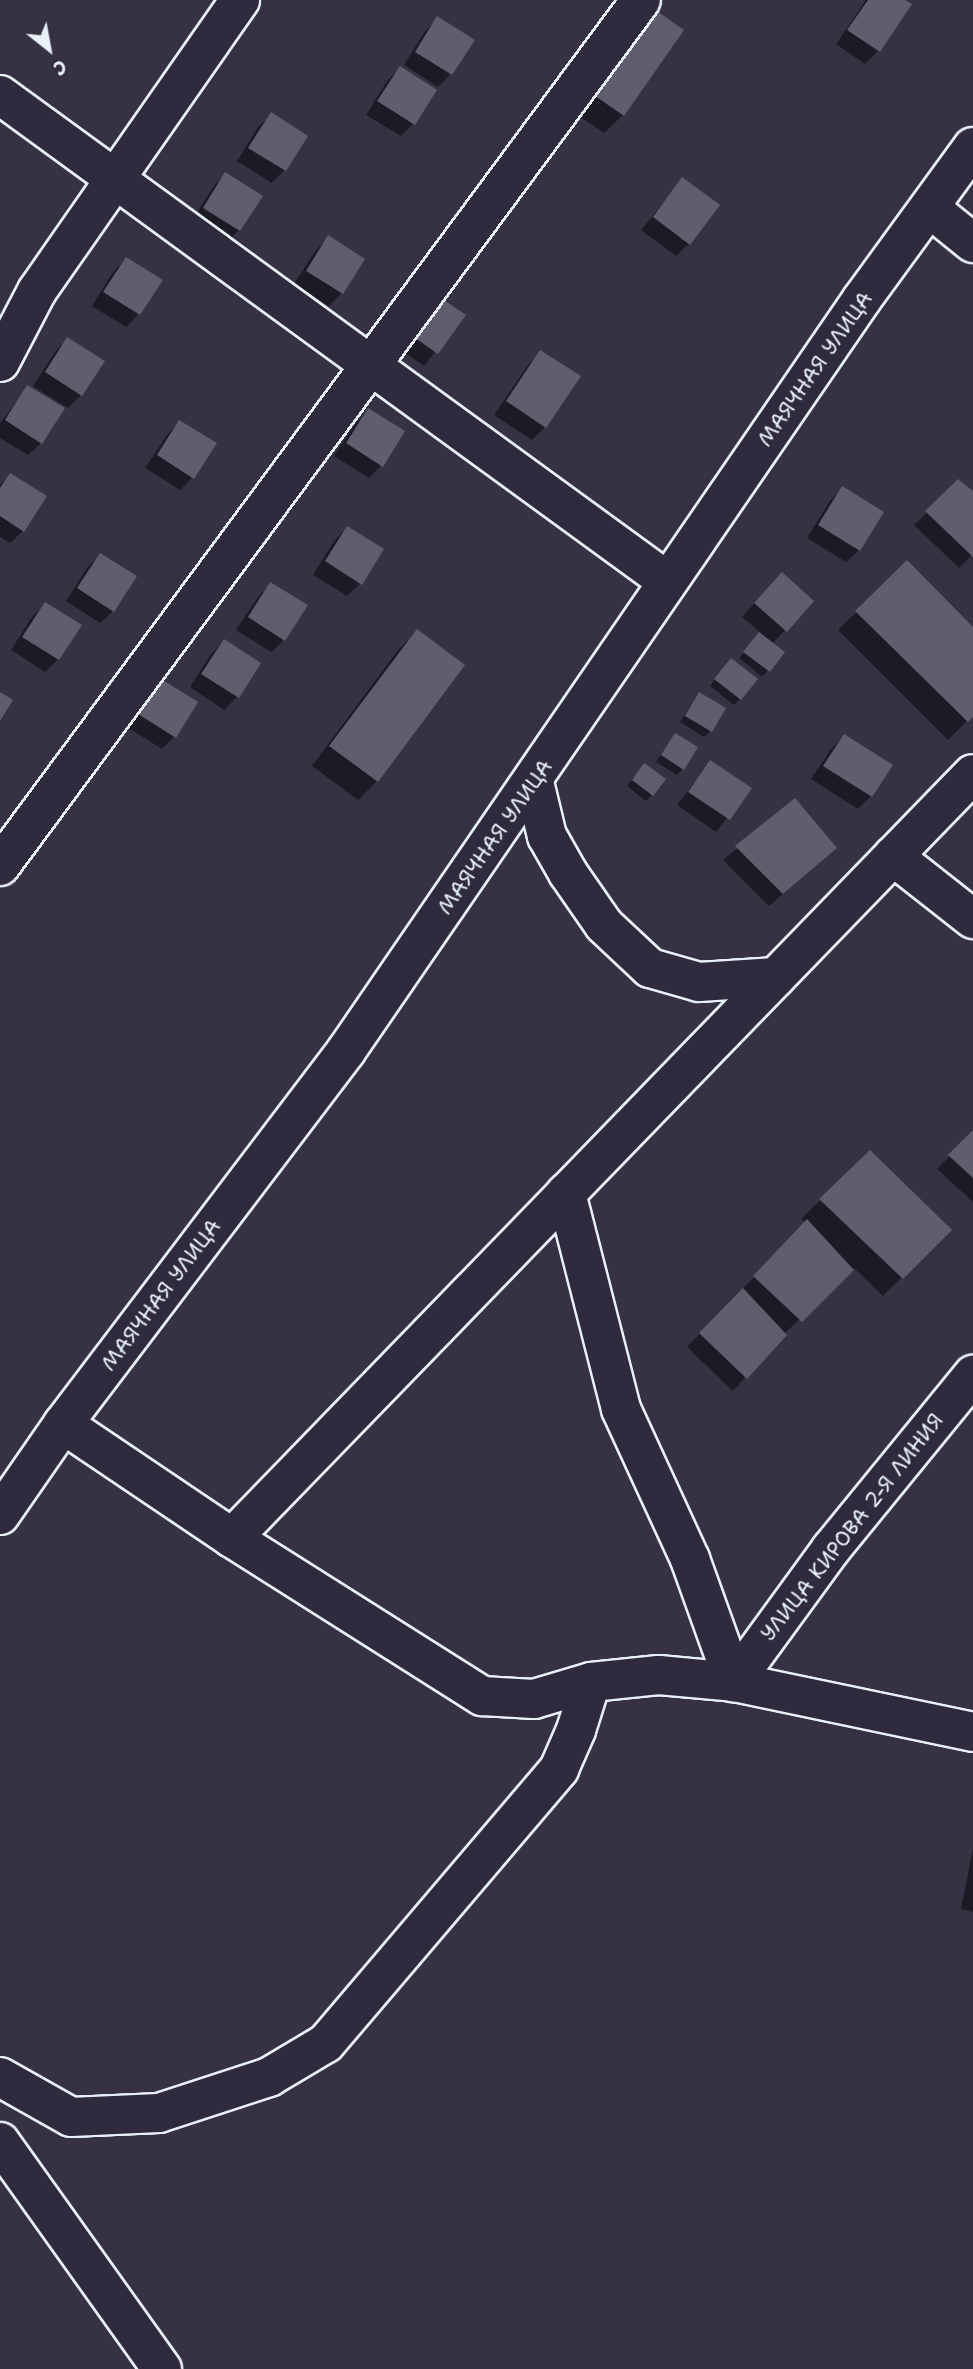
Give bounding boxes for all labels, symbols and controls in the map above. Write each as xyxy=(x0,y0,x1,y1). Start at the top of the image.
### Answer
north arrow xyxy=(14,14,84,84)
text: С xyxy=(49,54,72,81)
street label: МАЯЧНАЯ УЛИЦА xyxy=(752,287,878,451)
street label: МАЯЧНАЯ УЛИЦА xyxy=(432,755,558,919)
street label: МАЯЧНАЯ УЛИЦА xyxy=(96,1214,226,1376)
street label: УЛИЦА КИРОВА 2-Я ЛИНИЯ xyxy=(755,1408,949,1646)

